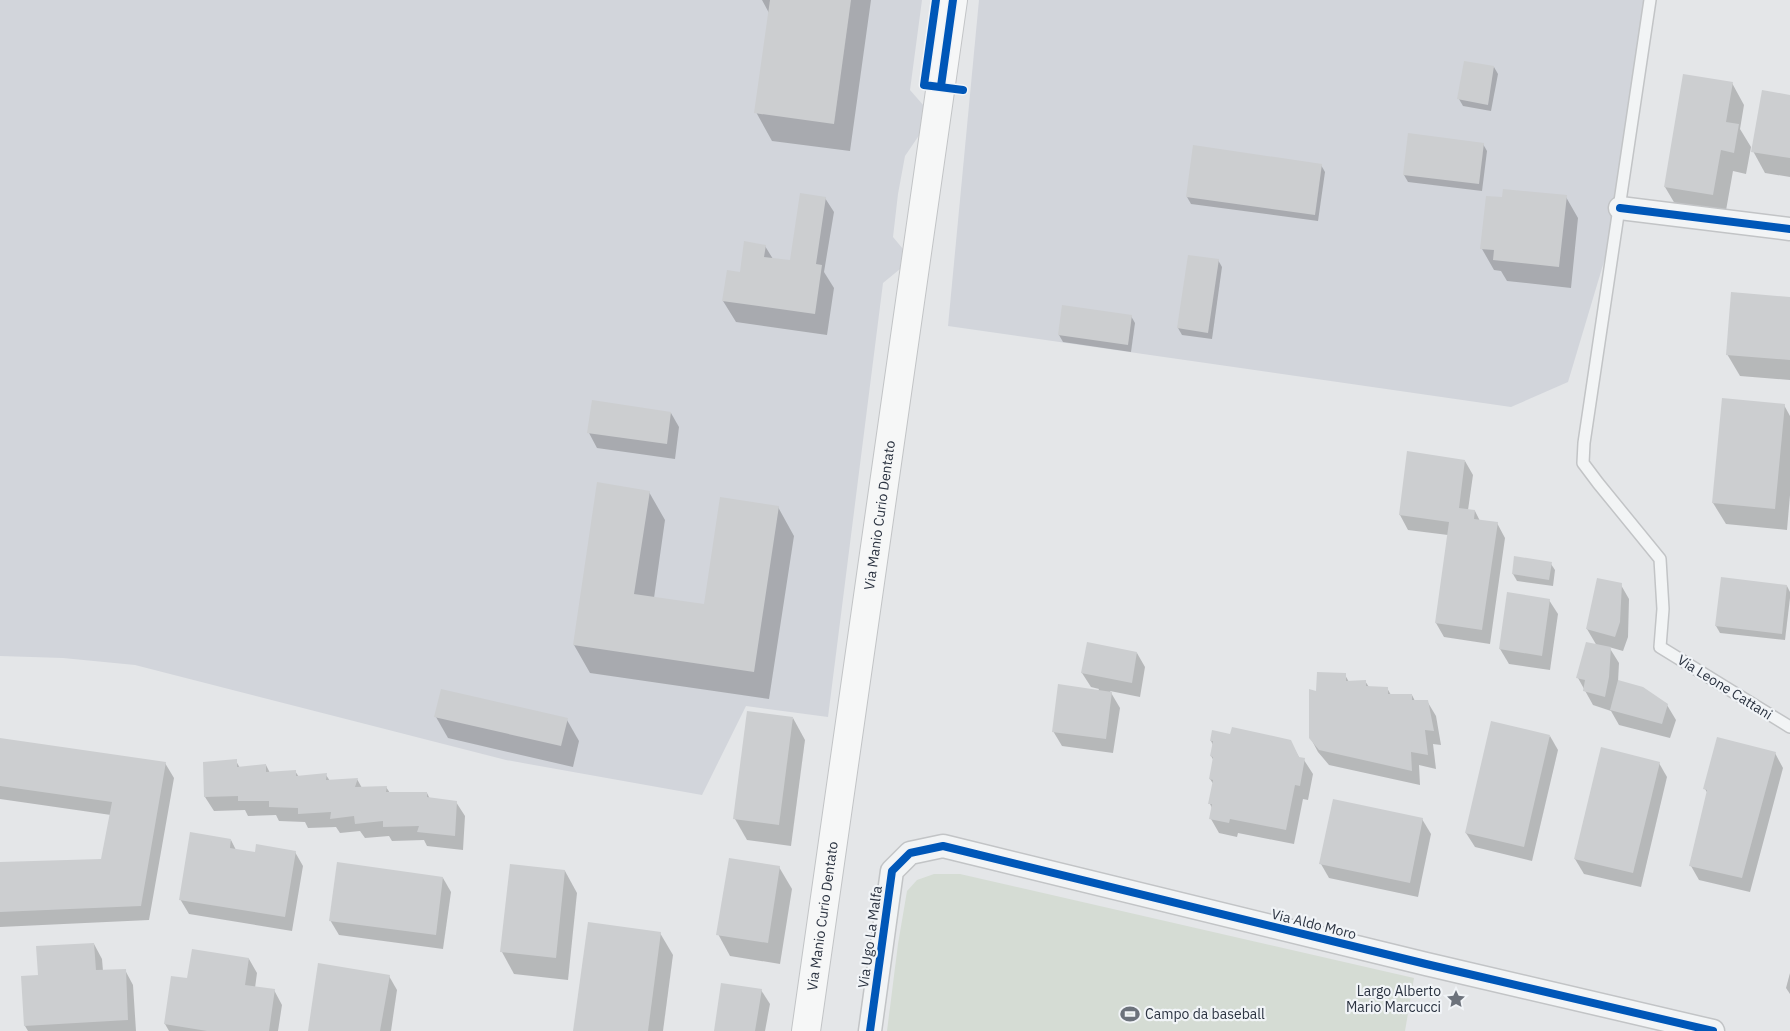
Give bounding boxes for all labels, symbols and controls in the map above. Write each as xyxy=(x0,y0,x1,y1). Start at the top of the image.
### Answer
street label: Via Manio Curio Dentato xyxy=(860,439,899,591)
street label: Via Leone Cattani xyxy=(1674,650,1776,724)
street label: Via Manio Curio Dentato xyxy=(803,840,842,992)
street label: Via Ugo La Malfa xyxy=(854,884,886,989)
street label: Via Aldo Moro xyxy=(1270,905,1359,943)
place label: Largo Alberto Mario Marcucci xyxy=(1346,982,1441,1016)
place icon: Largo Alberto Mario Marcucci xyxy=(1445,988,1467,1010)
sports icon: Campo da baseball xyxy=(1119,1003,1141,1025)
place label: Campo da baseball xyxy=(1145,1005,1265,1023)

